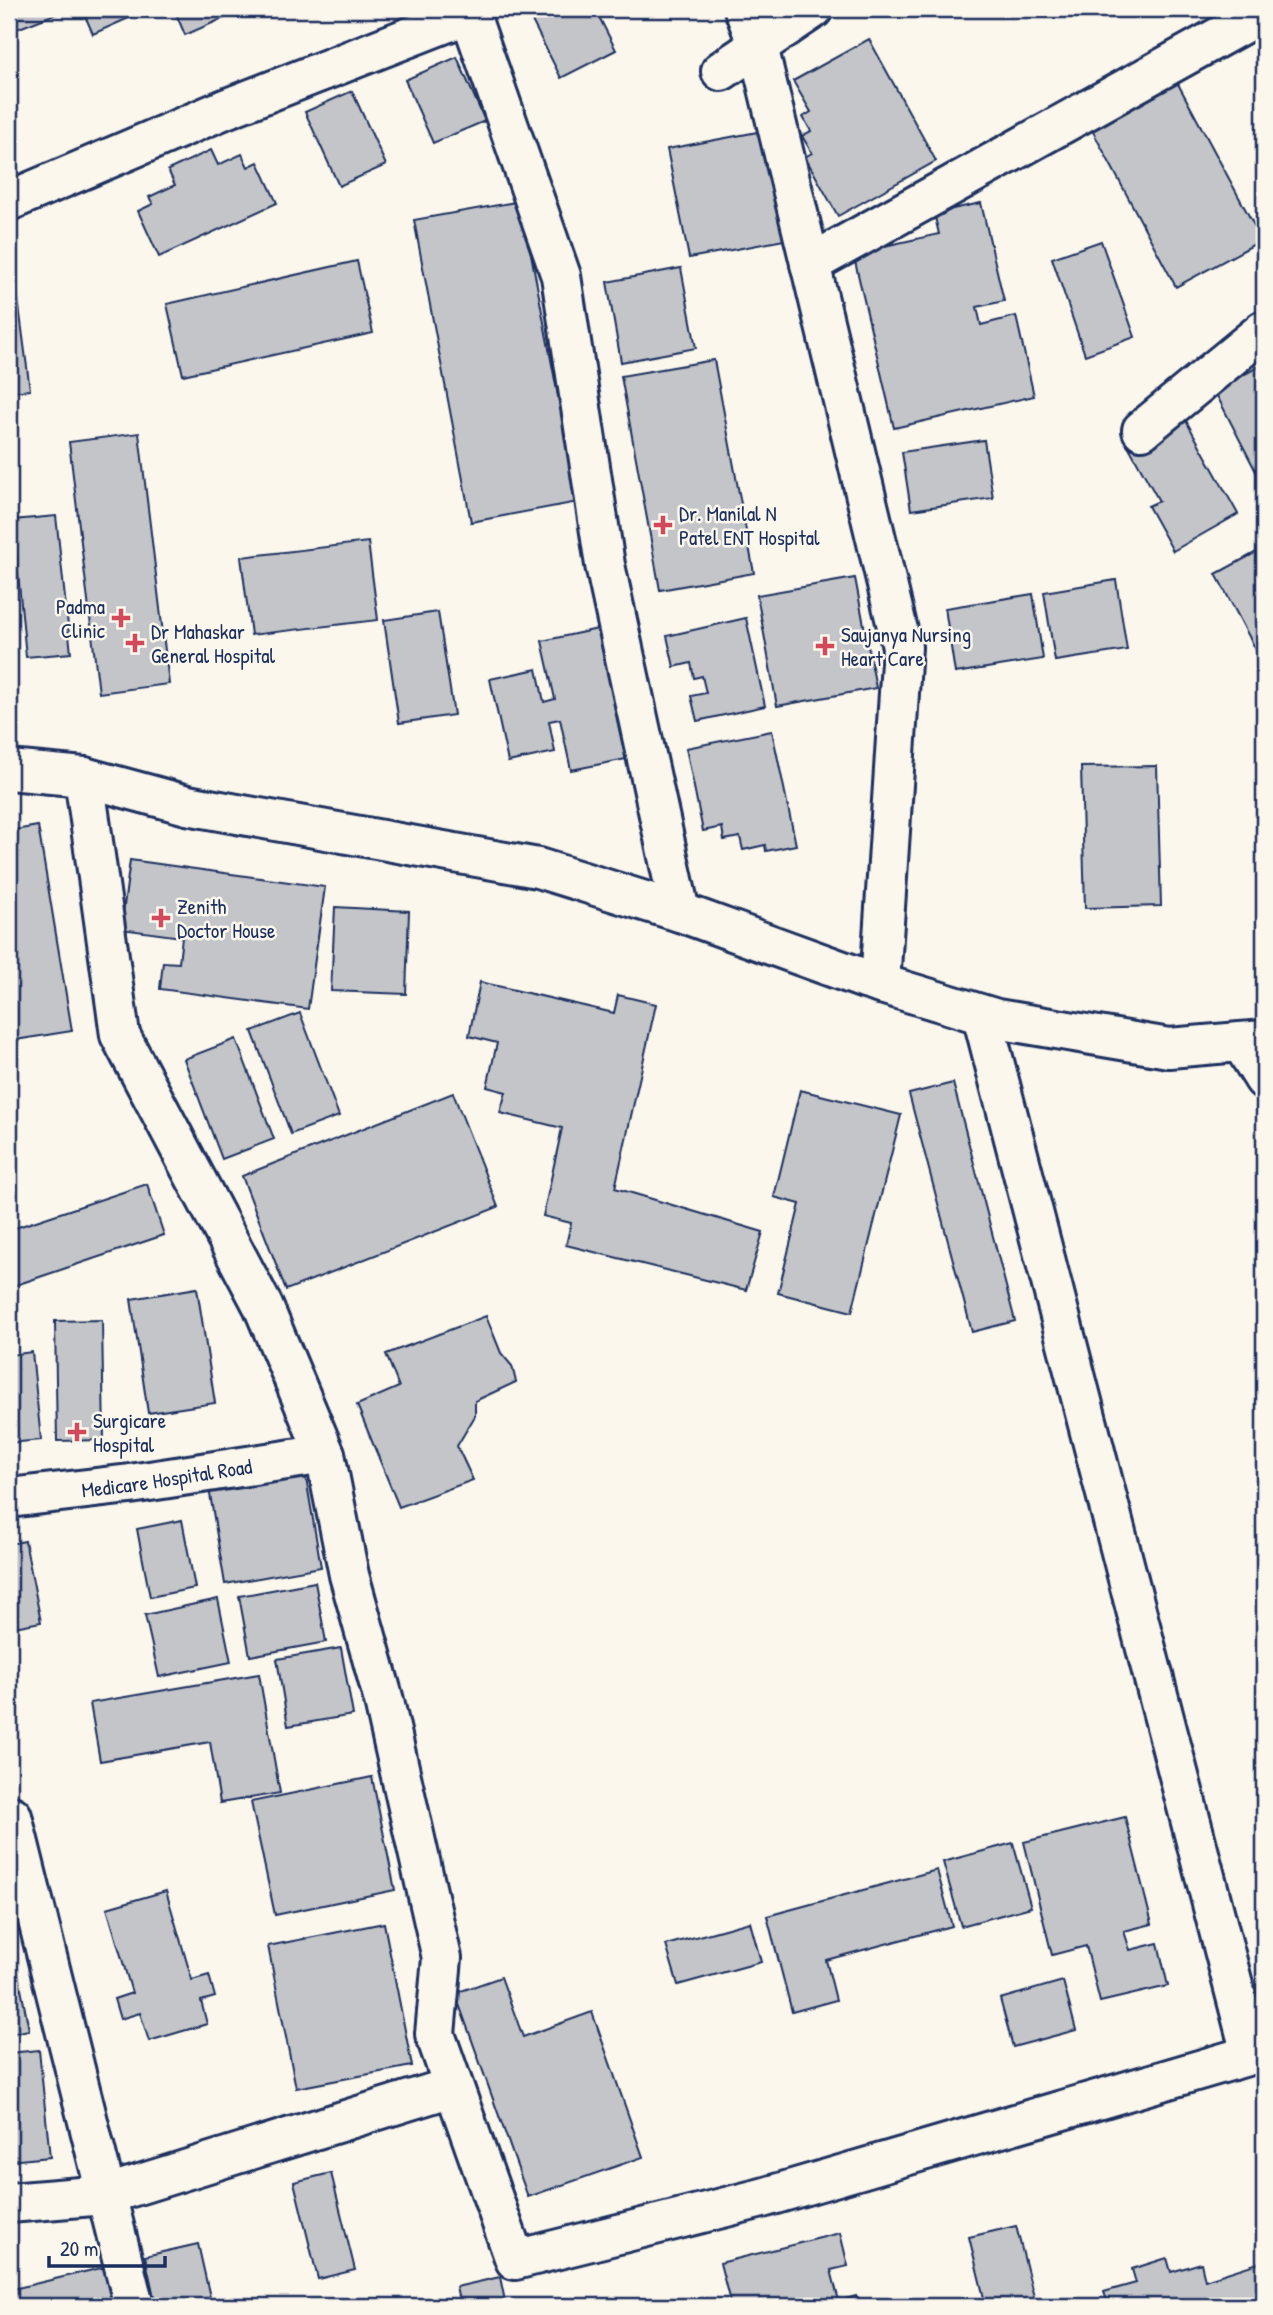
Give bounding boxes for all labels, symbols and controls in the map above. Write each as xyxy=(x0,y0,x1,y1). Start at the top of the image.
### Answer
place label: Dr. Manilal N Patel ENT Hospital xyxy=(679,499,820,552)
marker: Dr. Manilal N Patel ENT Hospital xyxy=(653,515,673,535)
place label: Padma Clinic xyxy=(56,592,106,645)
marker: Padma Clinic xyxy=(111,608,131,628)
place label: Dr Mahaskar General Hospital xyxy=(151,617,276,670)
place label: Saujanya Nursing Heart Care xyxy=(841,620,971,673)
marker: Dr Mahaskar General Hospital xyxy=(125,633,145,653)
marker: Saujanya Nursing Heart Care xyxy=(815,636,835,656)
place label: Zenith Doctor House xyxy=(177,892,275,945)
marker: Zenith Doctor House xyxy=(151,908,171,928)
place label: Surgicare Hospital xyxy=(93,1406,166,1459)
marker: Surgicare Hospital xyxy=(67,1422,87,1442)
street label: Medicare Hospital Road xyxy=(80,1451,254,1504)
scale bar xyxy=(49,2224,164,2268)
text: 20 m xyxy=(60,2234,98,2263)

